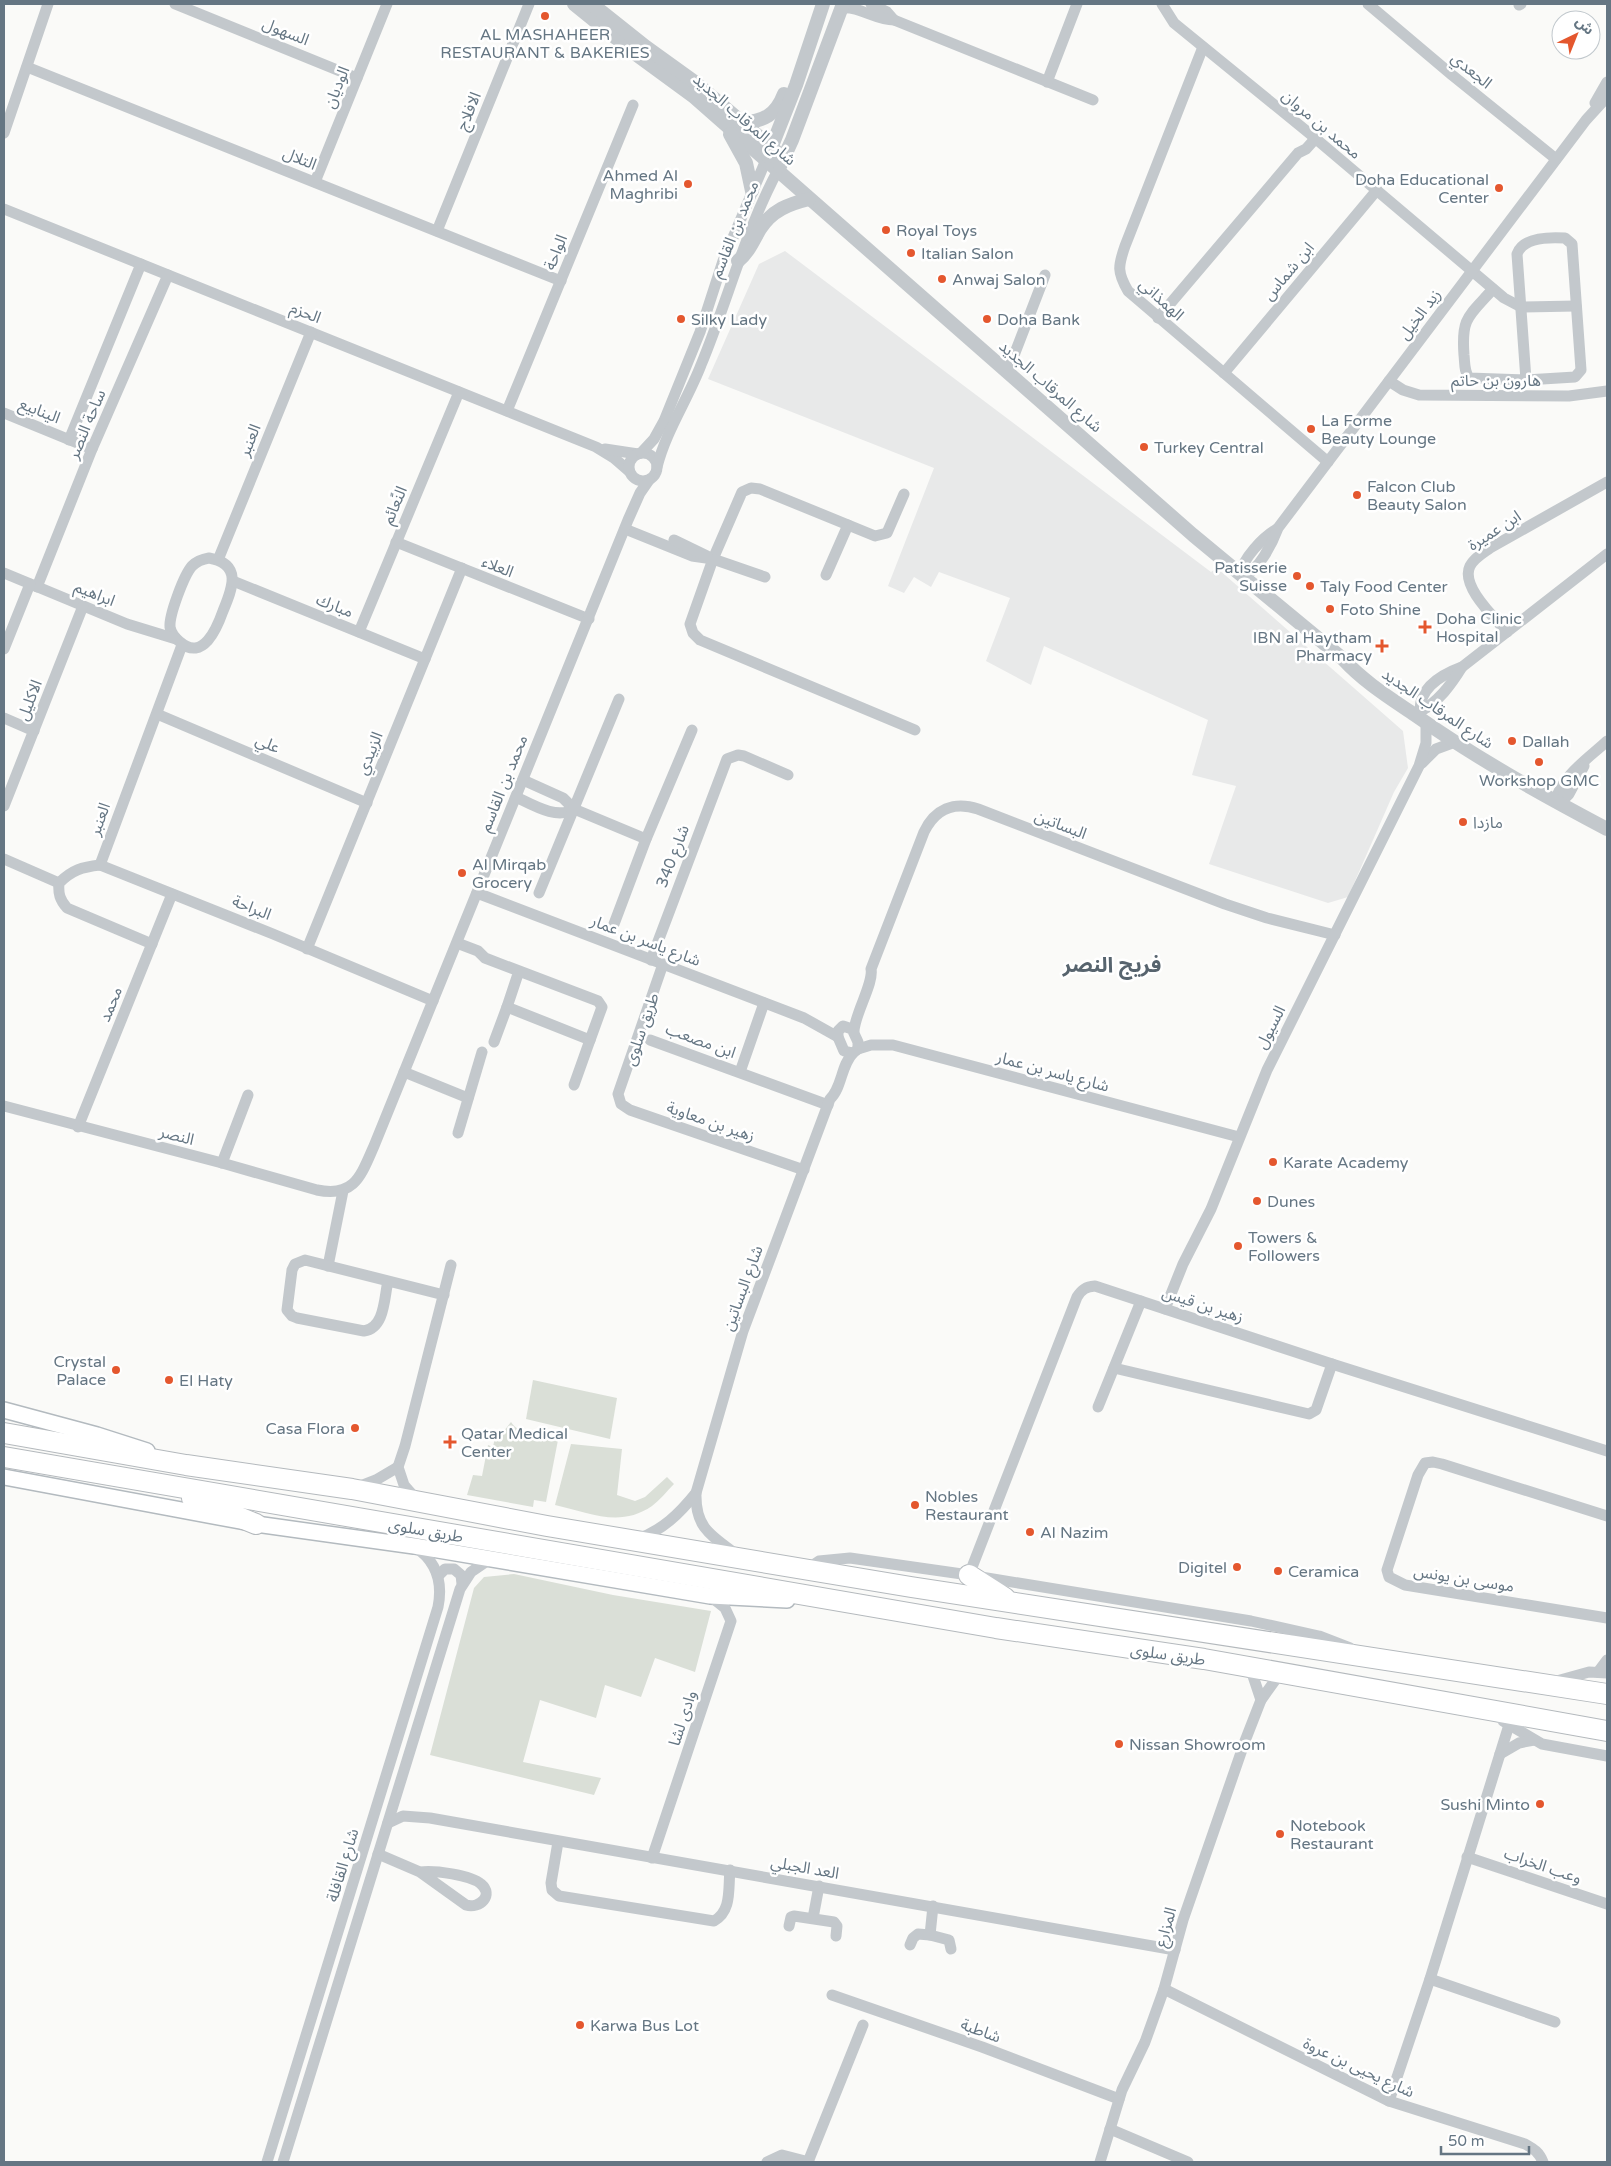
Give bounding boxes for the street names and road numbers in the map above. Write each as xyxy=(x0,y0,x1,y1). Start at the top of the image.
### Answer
street label: السهول xyxy=(259,14,312,50)
street label: الجعدي xyxy=(1446,48,1496,95)
street label: الوديان xyxy=(319,63,354,111)
street label: شارع المرقاب الجديد xyxy=(687,69,800,172)
street label: محمد بن مروان xyxy=(1278,86,1365,164)
street label: الافلاج xyxy=(452,89,488,134)
street label: التلال xyxy=(280,143,319,175)
street label: محمد بن القاسم xyxy=(706,178,765,282)
street label: الواحة xyxy=(540,232,572,273)
street label: ابن شماس xyxy=(1259,238,1319,305)
street label: الهمذاني xyxy=(1134,274,1188,326)
street label: زيد الخيل xyxy=(1394,285,1445,344)
street label: الحزم xyxy=(286,298,324,330)
street label: شارع المرقاب الجديد xyxy=(993,336,1106,439)
street label: هارون بن حاتم xyxy=(1451,371,1541,393)
street label: ساحة النصر xyxy=(63,387,110,463)
street label: الينابيع xyxy=(15,394,63,430)
street label: العنبر xyxy=(234,421,265,461)
street label: النًعائم xyxy=(378,483,414,528)
street label: ابن عميرة xyxy=(1464,506,1525,555)
street label: العلاء xyxy=(479,552,516,582)
street label: ابراهيم xyxy=(71,577,118,613)
street label: مبارك xyxy=(313,590,356,622)
street label: شارع المرقاب الجديد xyxy=(1377,664,1497,755)
street label: الاكليل xyxy=(13,677,47,724)
street label: الزبيدي xyxy=(352,729,389,779)
street label: علي xyxy=(252,730,283,760)
street label: محمد بن القاسم xyxy=(475,732,534,836)
street label: العنبر xyxy=(84,800,115,840)
street label: البساتين xyxy=(1032,806,1090,844)
street label: شارع 340 xyxy=(652,822,696,891)
street label: البراحة xyxy=(229,891,274,925)
street label: شارع ياسر بن عمار xyxy=(586,910,703,973)
street label: محمد xyxy=(95,984,127,1025)
street label: طريق سلوى xyxy=(620,990,664,1068)
street label: السيول xyxy=(1251,1002,1290,1053)
street label: ابن مصعب xyxy=(663,1019,739,1063)
street label: شارع ياسر بن عمار xyxy=(993,1047,1111,1099)
street label: زهير بن معاوية xyxy=(664,1097,757,1146)
street label: النصر xyxy=(156,1122,196,1150)
street label: شارع البساتين xyxy=(718,1243,770,1334)
street label: زهير بن قيس xyxy=(1159,1282,1246,1328)
street label: طريق سلوى xyxy=(387,1515,465,1547)
street label: موسى بن يونس xyxy=(1412,1561,1516,1597)
street label: طريق سلوى xyxy=(1129,1640,1207,1670)
street label: وادى لشا xyxy=(665,1688,701,1749)
street label: شارع القافلة xyxy=(322,1826,365,1905)
street label: وعب الخراب xyxy=(1501,1843,1584,1889)
street label: العد الجبلي xyxy=(769,1852,841,1886)
street label: المزارع xyxy=(1151,1905,1183,1950)
street label: شاطبة xyxy=(958,2014,1003,2047)
street label: شارع يحيى بن عروة xyxy=(1299,2033,1417,2104)

